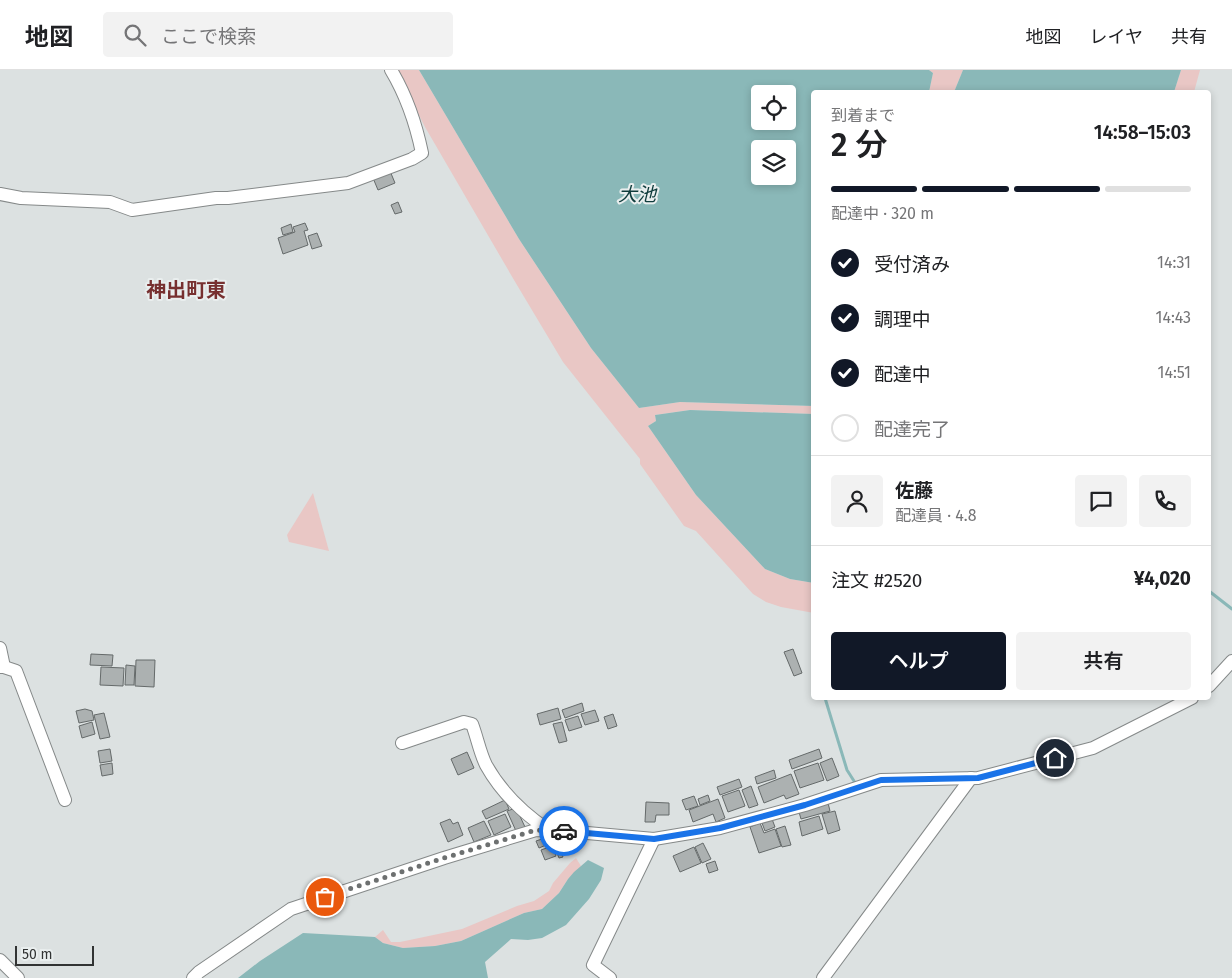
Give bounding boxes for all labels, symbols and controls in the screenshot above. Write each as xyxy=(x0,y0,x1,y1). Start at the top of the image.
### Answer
search box xyxy=(103,12,453,57)
icon: search xyxy=(121,21,149,49)
text: 地図 xyxy=(25,23,73,51)
text: ここで検索 xyxy=(161,25,256,48)
text: 地図 xyxy=(1026,26,1062,48)
text: レイヤ xyxy=(1090,26,1143,48)
text: 共有 xyxy=(1171,26,1207,48)
map controls xyxy=(751,85,796,185)
button: locate xyxy=(751,85,796,130)
text: 到着まで xyxy=(831,106,895,125)
text: 14:58–15:03 xyxy=(1094,121,1191,144)
text: 2 分 xyxy=(831,126,887,164)
button: layers xyxy=(751,140,796,185)
water label: 大池 xyxy=(618,183,658,206)
text: 配達中 · 320 m xyxy=(831,204,934,223)
icon: check xyxy=(831,249,859,277)
text: 受付済み xyxy=(874,253,950,276)
text: 14:31 xyxy=(1157,253,1191,272)
district label: 神出町東 xyxy=(146,278,226,302)
icon: check xyxy=(831,304,859,332)
text: 調理中 xyxy=(874,308,931,331)
text: 14:43 xyxy=(1156,308,1191,327)
icon: check xyxy=(831,359,859,387)
text: 配達中 xyxy=(874,363,931,386)
text: 14:51 xyxy=(1158,363,1191,382)
text: 配達完了 xyxy=(874,418,950,441)
button: person xyxy=(831,475,883,527)
button: chat xyxy=(1075,475,1127,527)
button: phone xyxy=(1139,475,1191,527)
text: 佐藤 xyxy=(895,479,933,502)
text: 配達員 · 4.8 xyxy=(895,506,977,525)
text: ¥4,020 xyxy=(1134,567,1191,590)
text: 注文 #2520 xyxy=(831,569,922,592)
button: ヘルプ xyxy=(831,632,1006,690)
button: 共有 xyxy=(1016,632,1191,690)
pin xyxy=(1034,737,1076,779)
icon: home xyxy=(1041,744,1069,772)
courier xyxy=(539,806,589,856)
icon: car xyxy=(550,817,578,845)
pin xyxy=(304,876,346,918)
icon: bag xyxy=(311,883,339,911)
scale bar xyxy=(15,943,94,966)
text: 50 m xyxy=(22,946,53,963)

